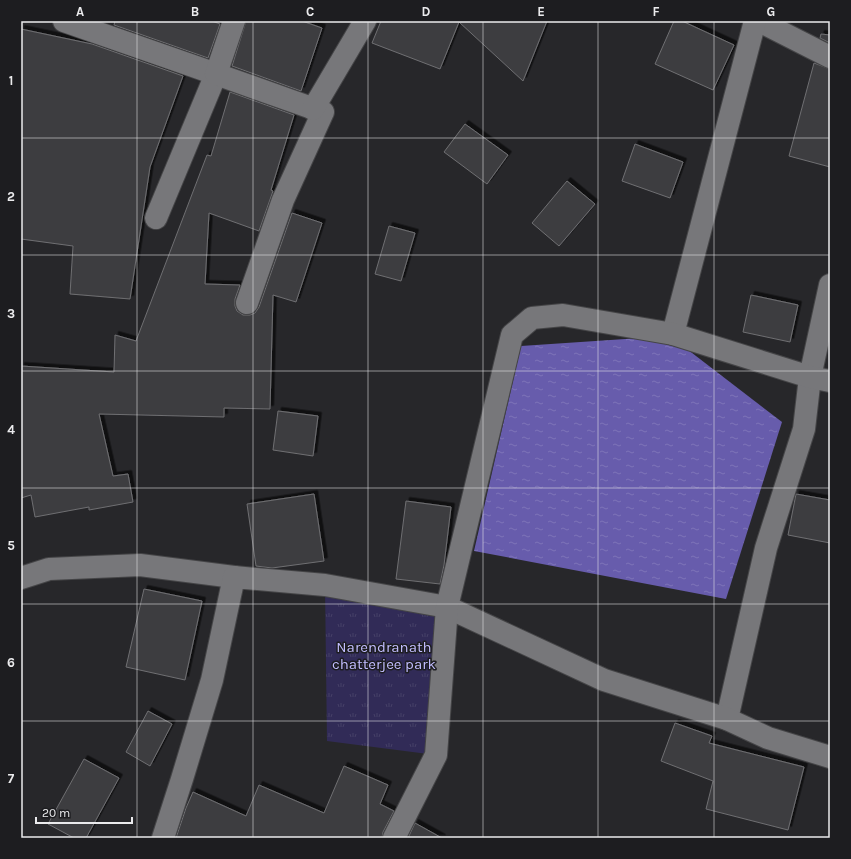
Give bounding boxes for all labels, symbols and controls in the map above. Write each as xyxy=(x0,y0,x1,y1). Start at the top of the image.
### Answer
text: A xyxy=(76,4,84,19)
text: B xyxy=(191,4,199,19)
text: C xyxy=(306,4,314,19)
text: D xyxy=(422,4,431,19)
text: E xyxy=(537,4,545,19)
text: F xyxy=(652,4,660,19)
text: G xyxy=(767,4,775,19)
text: 1 xyxy=(9,73,13,88)
text: 2 xyxy=(7,189,15,204)
text: 3 xyxy=(7,306,15,321)
text: 4 xyxy=(7,422,15,437)
text: 5 xyxy=(7,538,15,553)
park label: Narendranath chatterjee park xyxy=(332,638,436,673)
text: 6 xyxy=(7,655,15,670)
text: 7 xyxy=(8,771,15,786)
scale bar xyxy=(36,799,132,825)
text: 20 m xyxy=(42,806,70,820)

